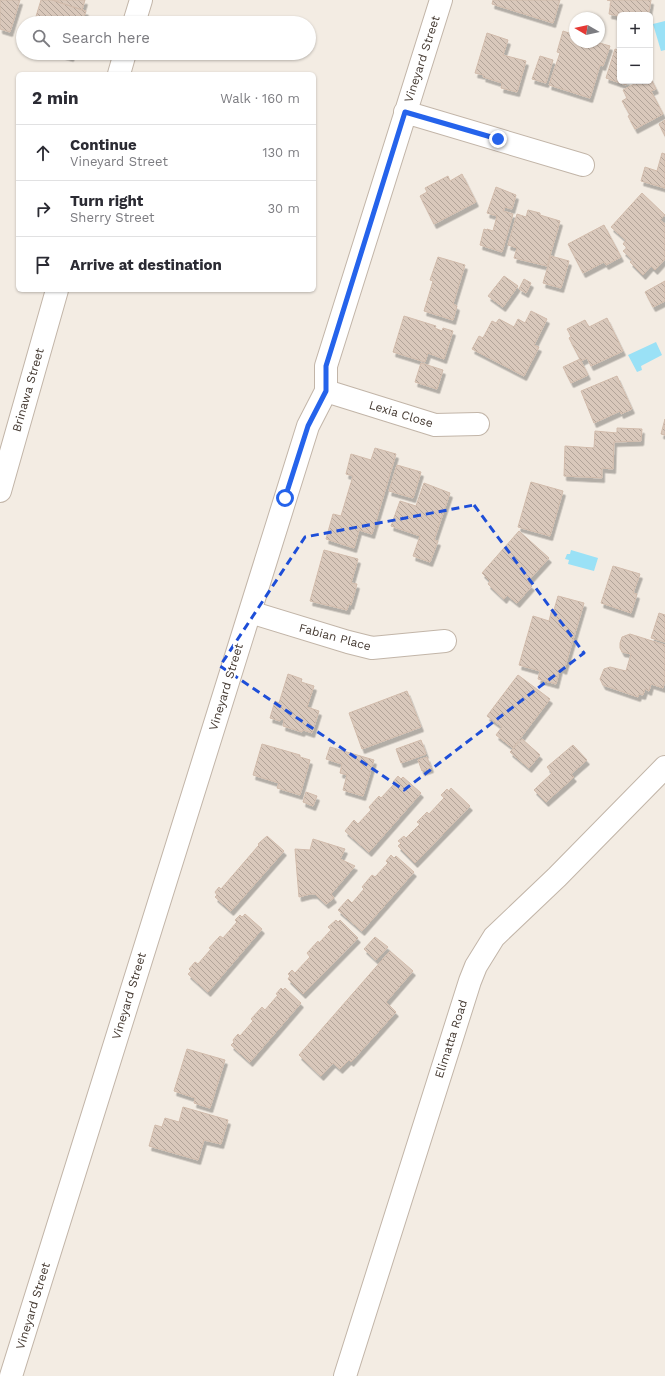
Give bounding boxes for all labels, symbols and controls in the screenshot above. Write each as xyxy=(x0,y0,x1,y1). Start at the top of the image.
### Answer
north arrow xyxy=(569,12,605,48)
map controls xyxy=(617,12,653,84)
button: + xyxy=(617,12,653,48)
street label: Vineyard Street xyxy=(401,14,443,104)
search box xyxy=(16,16,316,60)
icon: search xyxy=(30,27,52,49)
text: Search here xyxy=(62,29,150,47)
button: − xyxy=(617,48,653,84)
text: 2 min xyxy=(32,88,78,108)
text: Walk · 160 m xyxy=(220,91,300,106)
route end xyxy=(489,130,507,148)
text: Continue xyxy=(70,136,137,154)
icon: ahead xyxy=(32,142,54,164)
text: 130 m xyxy=(262,145,300,160)
text: Vineyard Street xyxy=(70,154,168,169)
text: Turn right xyxy=(70,192,143,210)
icon: right xyxy=(32,198,54,220)
text: 30 m xyxy=(268,201,300,216)
text: Sherry Street xyxy=(70,210,154,225)
icon: arrive xyxy=(32,254,54,276)
text: Arrive at destination xyxy=(70,256,222,274)
street label: Brinawa Street xyxy=(9,346,47,434)
street label: Lexia Close xyxy=(367,398,435,430)
route start xyxy=(276,489,294,507)
street label: Fabian Place xyxy=(297,621,373,653)
street label: Vineyard Street xyxy=(206,642,246,732)
street label: Vineyard Street xyxy=(109,951,149,1041)
street label: Elimatta Road xyxy=(432,998,470,1080)
street label: Vineyard Street xyxy=(13,1261,53,1351)

